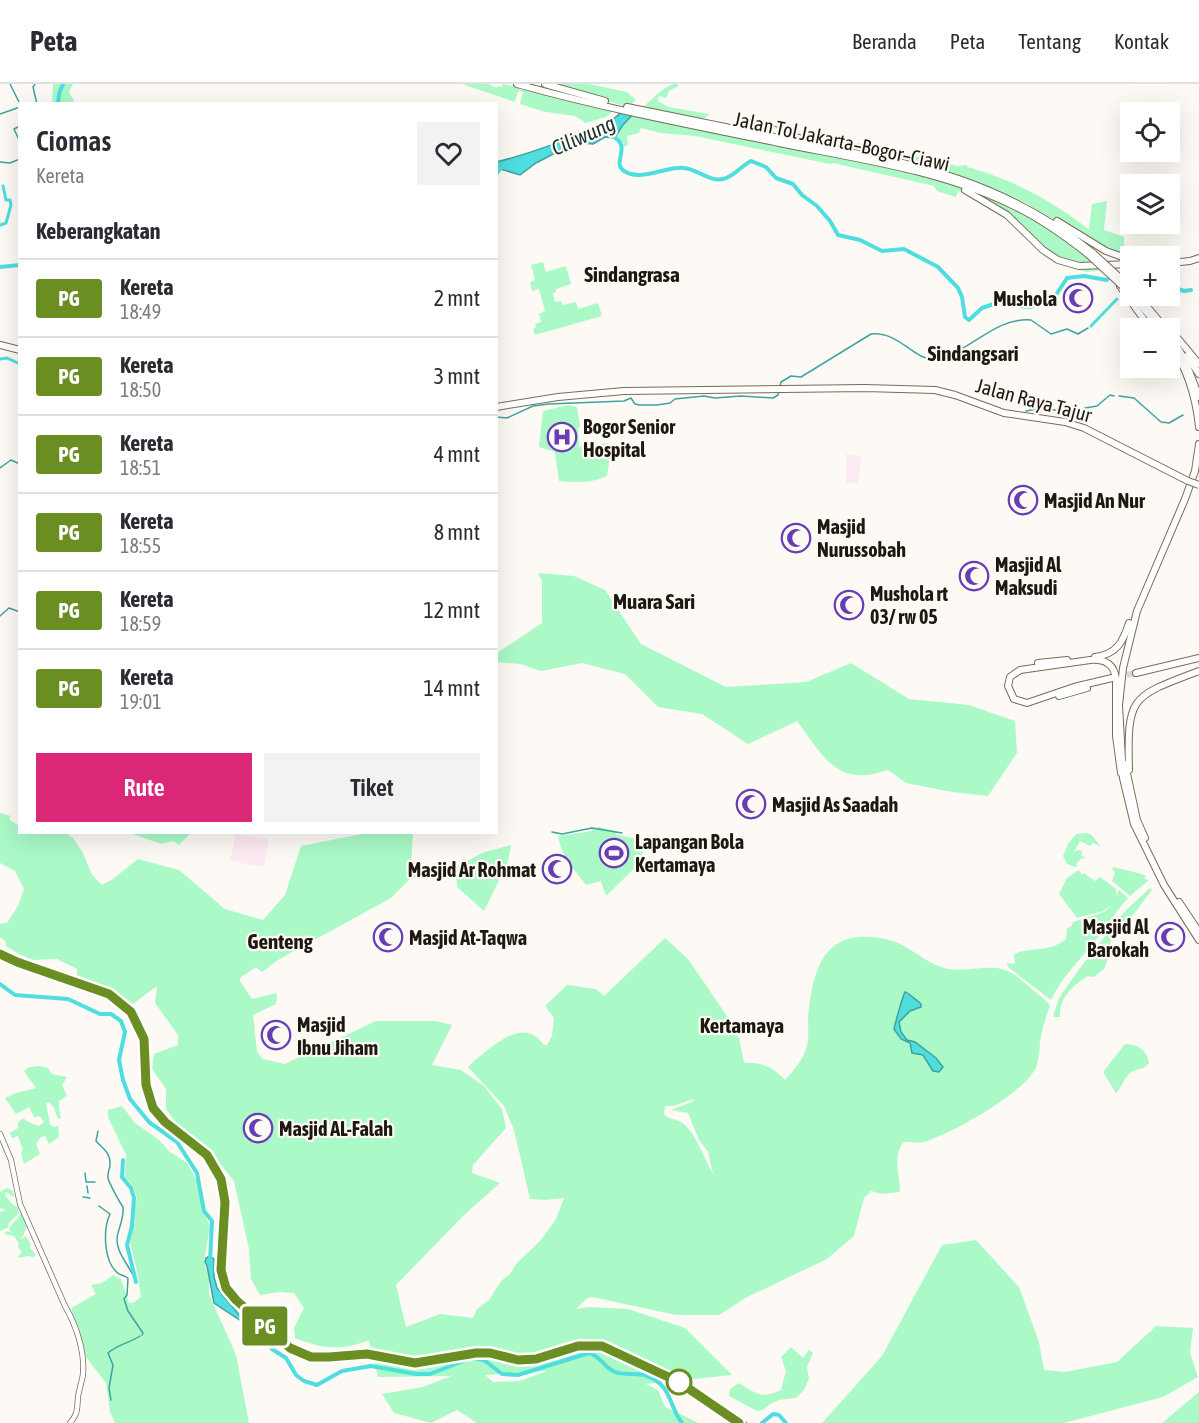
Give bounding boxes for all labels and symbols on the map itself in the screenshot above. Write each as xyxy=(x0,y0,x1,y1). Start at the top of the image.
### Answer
street label: Jalan Tol Jakarta–Bogor–Ciawi xyxy=(732,107,952,175)
water label: Ciliwung xyxy=(547,110,619,160)
district label: Sindangrasa xyxy=(584,262,680,286)
mosque icon: Mushola xyxy=(1062,282,1094,314)
place label: Mushola xyxy=(993,287,1057,310)
district label: Sindangsari xyxy=(928,341,1018,365)
street label: Jalan Raya Tajur xyxy=(974,373,1095,427)
place label: Bogor Senior Hospital xyxy=(583,415,676,461)
hospital icon: Bogor Senior Hospital xyxy=(546,421,578,453)
mosque icon: Masjid An Nur xyxy=(1007,484,1039,516)
place label: Masjid An Nur xyxy=(1044,489,1146,512)
place label: Masjid Nurussobah xyxy=(817,515,906,561)
mosque icon: Masjid Nurussobah xyxy=(780,522,812,554)
place label: Masjid Al Maksudi xyxy=(995,553,1062,599)
mosque icon: Masjid Al Maksudi xyxy=(958,560,990,592)
place label: Mushola rt 03/ rw 05 xyxy=(870,582,948,628)
district label: Muara Sari xyxy=(613,589,695,613)
mosque icon: Mushola rt 03/ rw 05 xyxy=(833,589,865,621)
mosque icon: Masjid As Saadah xyxy=(735,788,767,820)
place label: Masjid As Saadah xyxy=(772,793,898,816)
place label: Lapangan Bola Kertamaya xyxy=(635,830,744,876)
sports icon: Lapangan Bola Kertamaya xyxy=(598,837,630,869)
mosque icon: Masjid Ar Rohmat xyxy=(541,853,573,885)
place label: Masjid Ar Rohmat xyxy=(408,858,536,881)
place label: Masjid Al Barokah xyxy=(1083,915,1150,961)
mosque icon: Masjid At-Taqwa xyxy=(372,921,404,953)
mosque icon: Masjid Al Barokah xyxy=(1154,921,1186,953)
place label: Masjid At-Taqwa xyxy=(409,926,527,949)
district label: Genteng xyxy=(247,929,314,953)
place label: Masjid Ibnu Jiham xyxy=(297,1013,378,1059)
district label: Kertamaya xyxy=(700,1013,784,1037)
mosque icon: Masjid Ibnu Jiham xyxy=(260,1019,292,1051)
mosque icon: Masjid AL-Falah xyxy=(242,1112,274,1144)
place label: Masjid AL-Falah xyxy=(279,1117,393,1140)
line badge: PG xyxy=(238,1306,292,1346)
unlabelled marker xyxy=(666,1369,692,1395)

